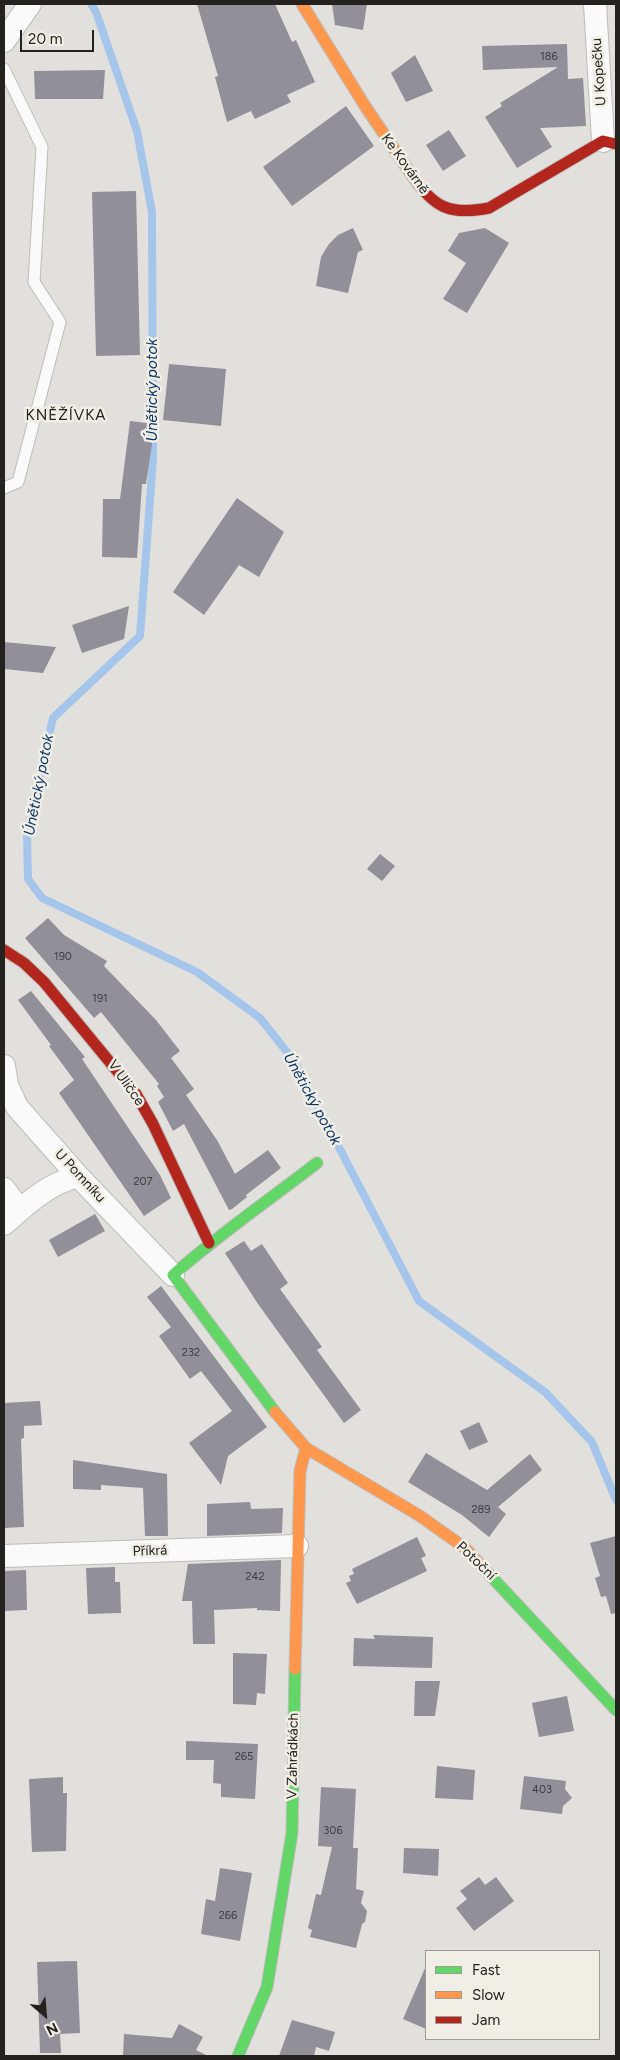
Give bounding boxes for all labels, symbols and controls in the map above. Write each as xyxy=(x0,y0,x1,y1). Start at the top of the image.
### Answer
scale bar xyxy=(22,20,96,52)
text: 20 m xyxy=(28,30,62,48)
street label: U Kopečku xyxy=(588,38,610,106)
house number: 186 xyxy=(540,50,558,64)
street label: Ke Kovárně xyxy=(378,131,432,197)
water label: Únětický potok xyxy=(144,339,162,441)
district label: KNĚŽÍVKA xyxy=(24,407,108,425)
water label: Únětický potok xyxy=(20,733,58,837)
house number: 190 xyxy=(54,950,72,964)
house number: 191 xyxy=(92,992,108,1006)
water label: Únětický potok xyxy=(279,1050,345,1148)
street label: V Uličce xyxy=(104,1057,148,1109)
street label: U Pomníku xyxy=(51,1146,109,1206)
house number: 207 xyxy=(133,1175,153,1189)
house number: 232 xyxy=(182,1346,200,1360)
house number: 289 xyxy=(471,1503,491,1517)
street label: Potoční xyxy=(453,1538,499,1584)
street label: Příkrá xyxy=(132,1542,168,1560)
house number: 242 xyxy=(245,1570,265,1584)
street label: V Zahrádkách xyxy=(284,1713,302,1799)
house number: 265 xyxy=(235,1750,253,1764)
house number: 403 xyxy=(532,1783,552,1797)
house number: 306 xyxy=(323,1824,343,1838)
house number: 266 xyxy=(219,1909,237,1923)
legend xyxy=(425,1950,600,2040)
text: Fast xyxy=(472,1961,500,1979)
text: Slow xyxy=(472,1986,505,2004)
north arrow xyxy=(20,1990,70,2040)
text: Jam xyxy=(472,2011,500,2029)
text: N xyxy=(43,2019,61,2039)

